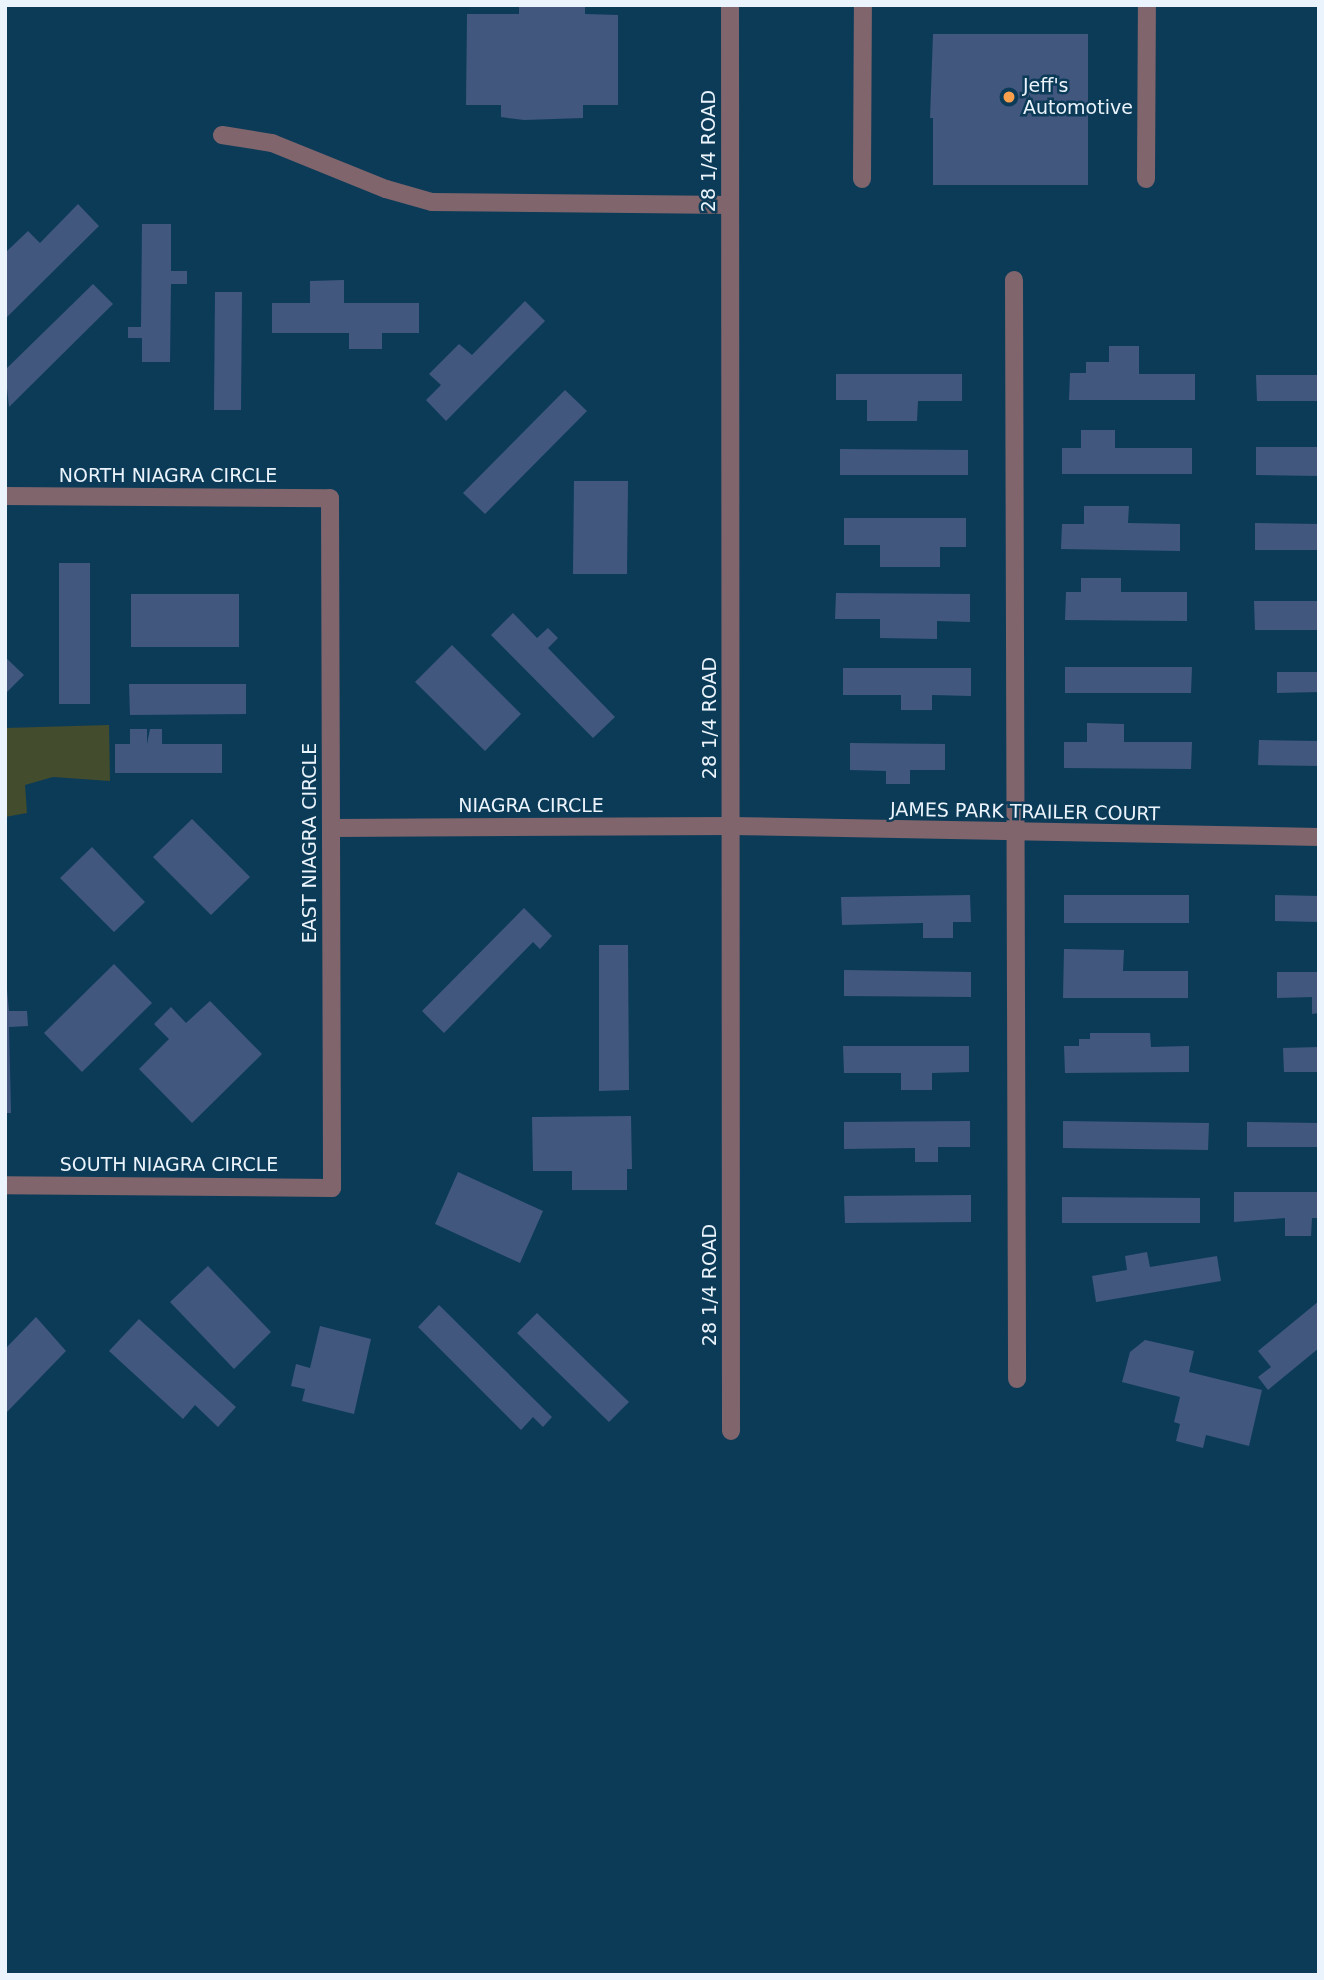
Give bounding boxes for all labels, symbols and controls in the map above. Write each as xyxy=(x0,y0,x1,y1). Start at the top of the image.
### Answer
place label: Jeff's Automotive xyxy=(1023,75,1133,119)
marker: Jeff's Automotive xyxy=(1001,89,1017,105)
street label: 28 1/4 ROAD xyxy=(698,90,720,212)
street label: NORTH NIAGRA CIRCLE xyxy=(59,465,277,487)
street label: 28 1/4 ROAD xyxy=(699,657,721,779)
street label: EAST NIAGRA CIRCLE xyxy=(299,743,321,943)
street label: NIAGRA CIRCLE xyxy=(458,795,604,817)
street label: JAMES PARK TRAILER COURT xyxy=(890,798,1160,826)
street label: SOUTH NIAGRA CIRCLE xyxy=(60,1154,278,1176)
street label: 28 1/4 ROAD xyxy=(699,1224,721,1346)

